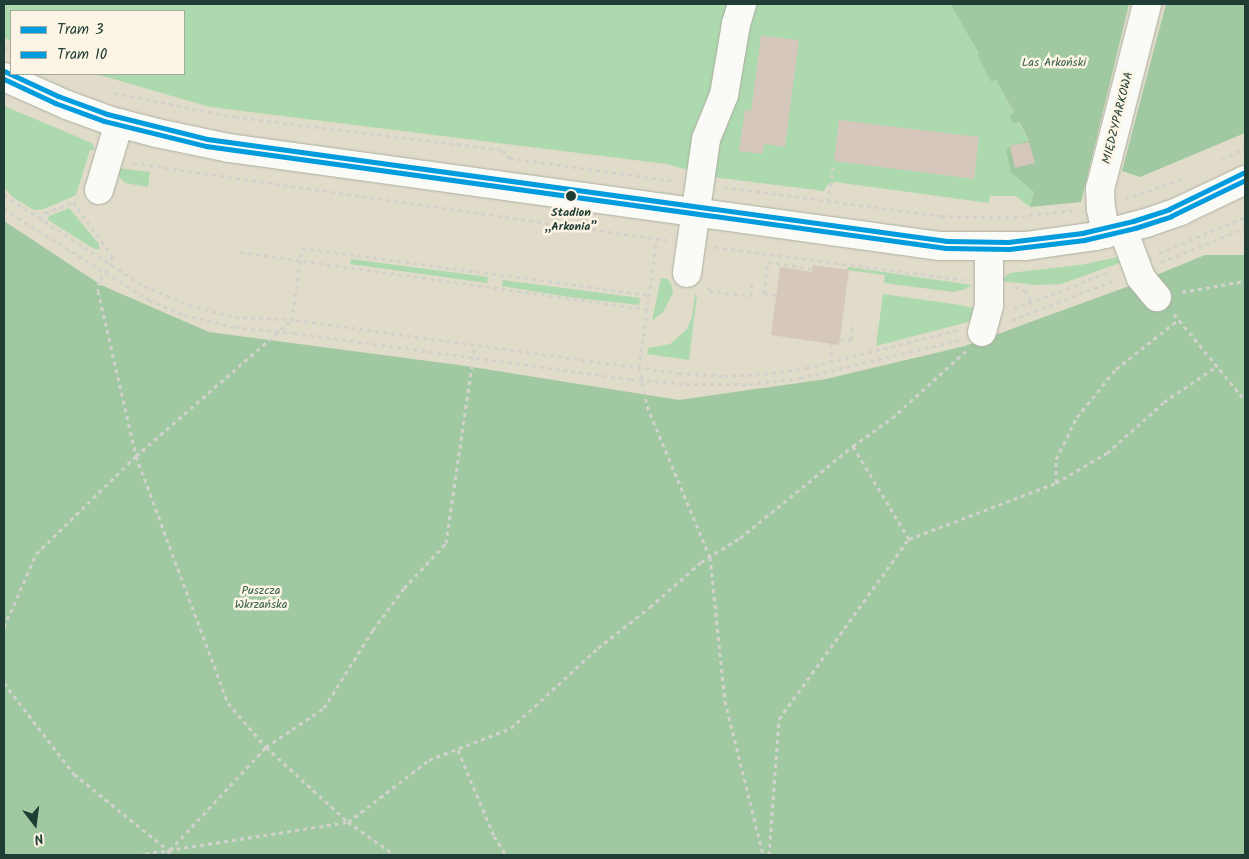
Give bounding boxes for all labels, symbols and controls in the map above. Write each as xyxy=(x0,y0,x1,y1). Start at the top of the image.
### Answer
legend xyxy=(10,10,185,75)
text: Tram 3 xyxy=(57,18,104,42)
text: Tram 10 xyxy=(57,43,107,67)
park label: Las Arkoński xyxy=(1022,56,1086,70)
street label: MIĘDZYPARKOWA xyxy=(1100,71,1136,165)
marker: Stadion „Arkonia” xyxy=(563,188,579,204)
place label: Stadion „Arkonia” xyxy=(544,206,598,234)
park label: Puszcza Wkrzańska xyxy=(235,584,287,612)
north arrow xyxy=(10,799,60,849)
text: N xyxy=(32,827,46,850)

